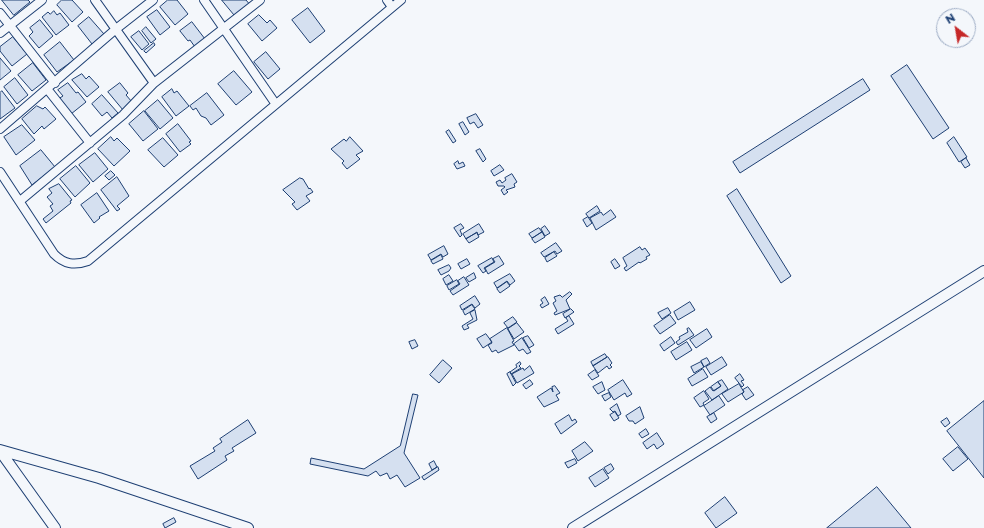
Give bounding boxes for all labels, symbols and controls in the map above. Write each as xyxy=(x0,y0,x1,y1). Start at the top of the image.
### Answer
north arrow xyxy=(936,8,976,48)
text: N xyxy=(943,10,958,27)

